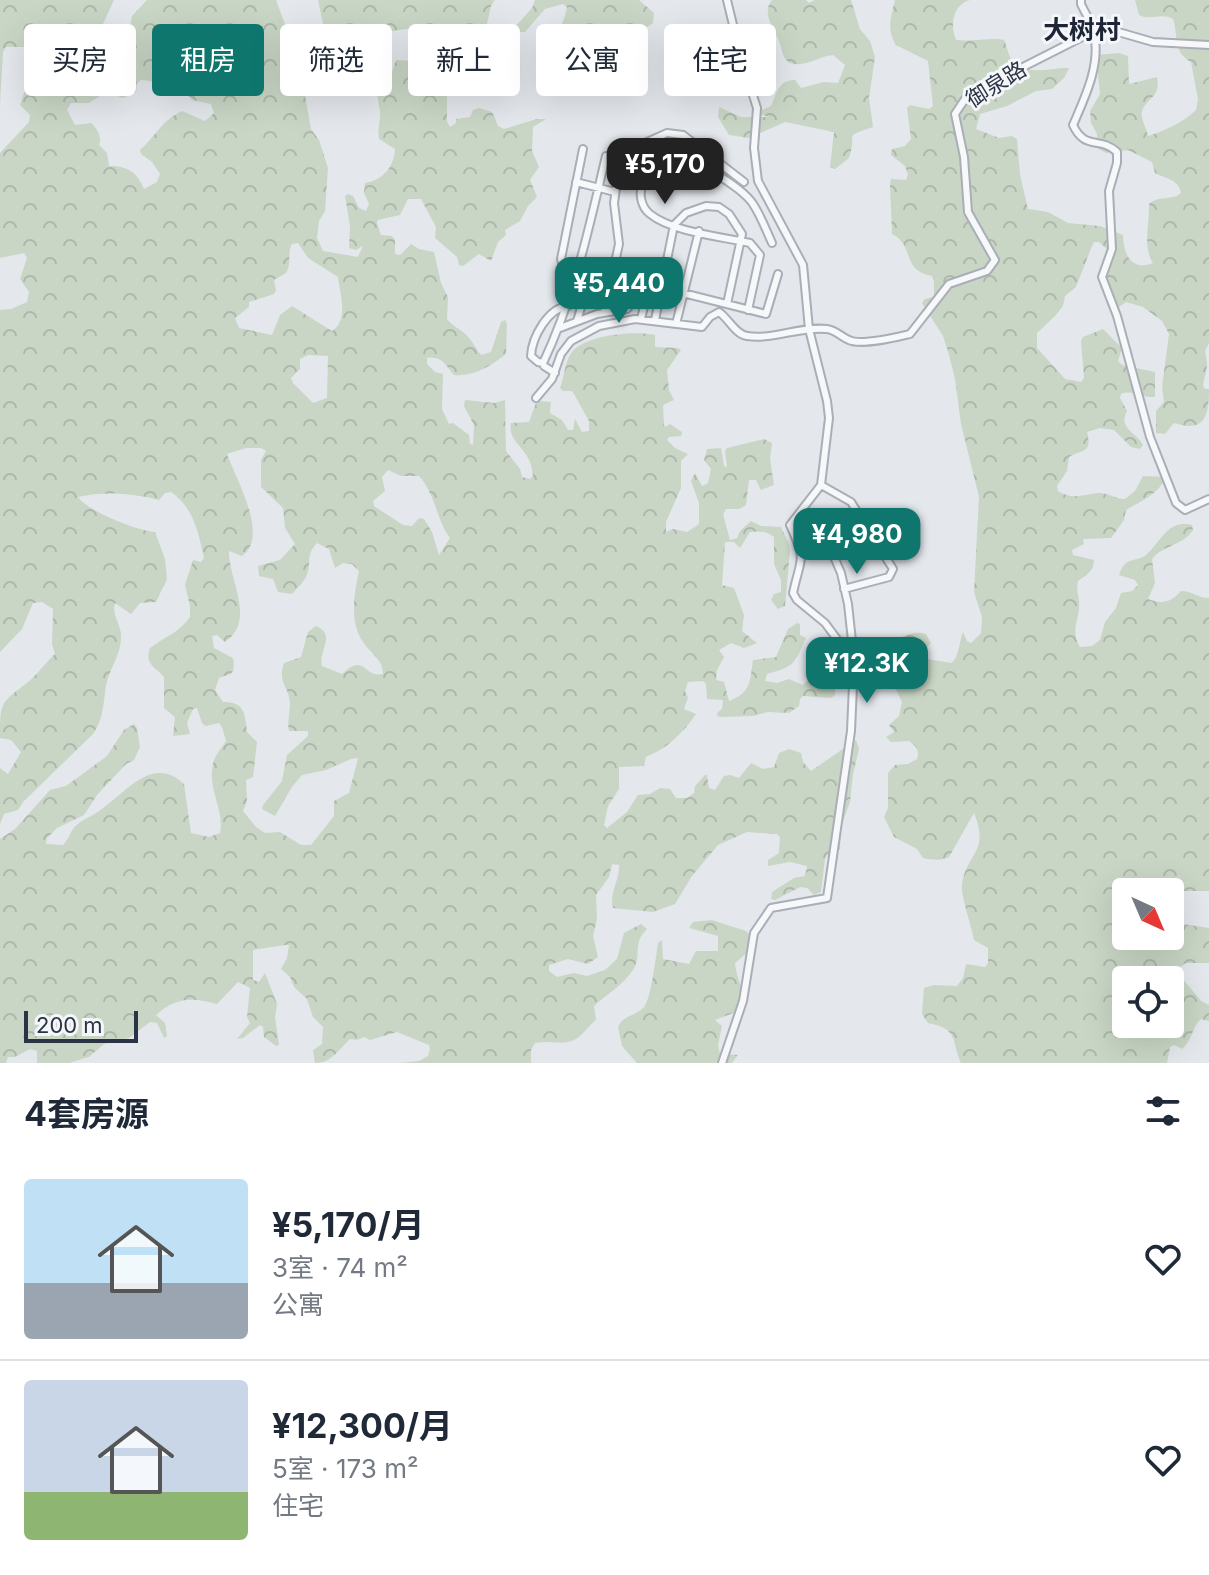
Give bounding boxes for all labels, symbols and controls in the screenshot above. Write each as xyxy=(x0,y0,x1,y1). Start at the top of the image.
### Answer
district label: 大树村 xyxy=(1043,14,1121,45)
chip: 买房 xyxy=(24,24,136,96)
chip: 租房 xyxy=(152,24,264,96)
chip: 筛选 xyxy=(280,24,392,96)
chip: 新上 xyxy=(408,24,520,96)
chip: 公寓 xyxy=(536,24,648,96)
chip: 住宅 xyxy=(664,24,776,96)
street label: 御泉路 xyxy=(961,55,1031,113)
pin: ¥5,170 xyxy=(600,138,730,206)
text: ¥5,170 xyxy=(625,148,705,179)
pin: ¥5,440 xyxy=(554,257,684,325)
text: ¥5,440 xyxy=(573,267,665,298)
pin: ¥4,980 xyxy=(792,508,922,576)
text: ¥4,980 xyxy=(811,518,903,549)
pin: ¥12.3K xyxy=(802,637,932,705)
text: ¥12.3K xyxy=(824,647,910,678)
north arrow xyxy=(1112,878,1184,950)
map controls xyxy=(1112,878,1184,1038)
button: locate xyxy=(1112,966,1184,1038)
scale bar xyxy=(24,1007,138,1043)
text: 200 m xyxy=(36,1012,103,1038)
icon: filters xyxy=(1141,1089,1185,1133)
text: 4套房源 xyxy=(24,1093,149,1134)
text: ¥5,170/月 xyxy=(272,1204,425,1245)
icon: home xyxy=(88,1211,184,1307)
icon: heart xyxy=(1141,1237,1185,1281)
text: 3室 · 74 m² xyxy=(272,1252,408,1283)
text: 公寓 xyxy=(272,1289,324,1320)
text: ¥12,300/月 xyxy=(272,1405,453,1446)
icon: home xyxy=(88,1412,184,1508)
icon: heart xyxy=(1141,1438,1185,1482)
text: 5室 · 173 m² xyxy=(272,1453,418,1484)
text: 住宅 xyxy=(272,1490,324,1521)

